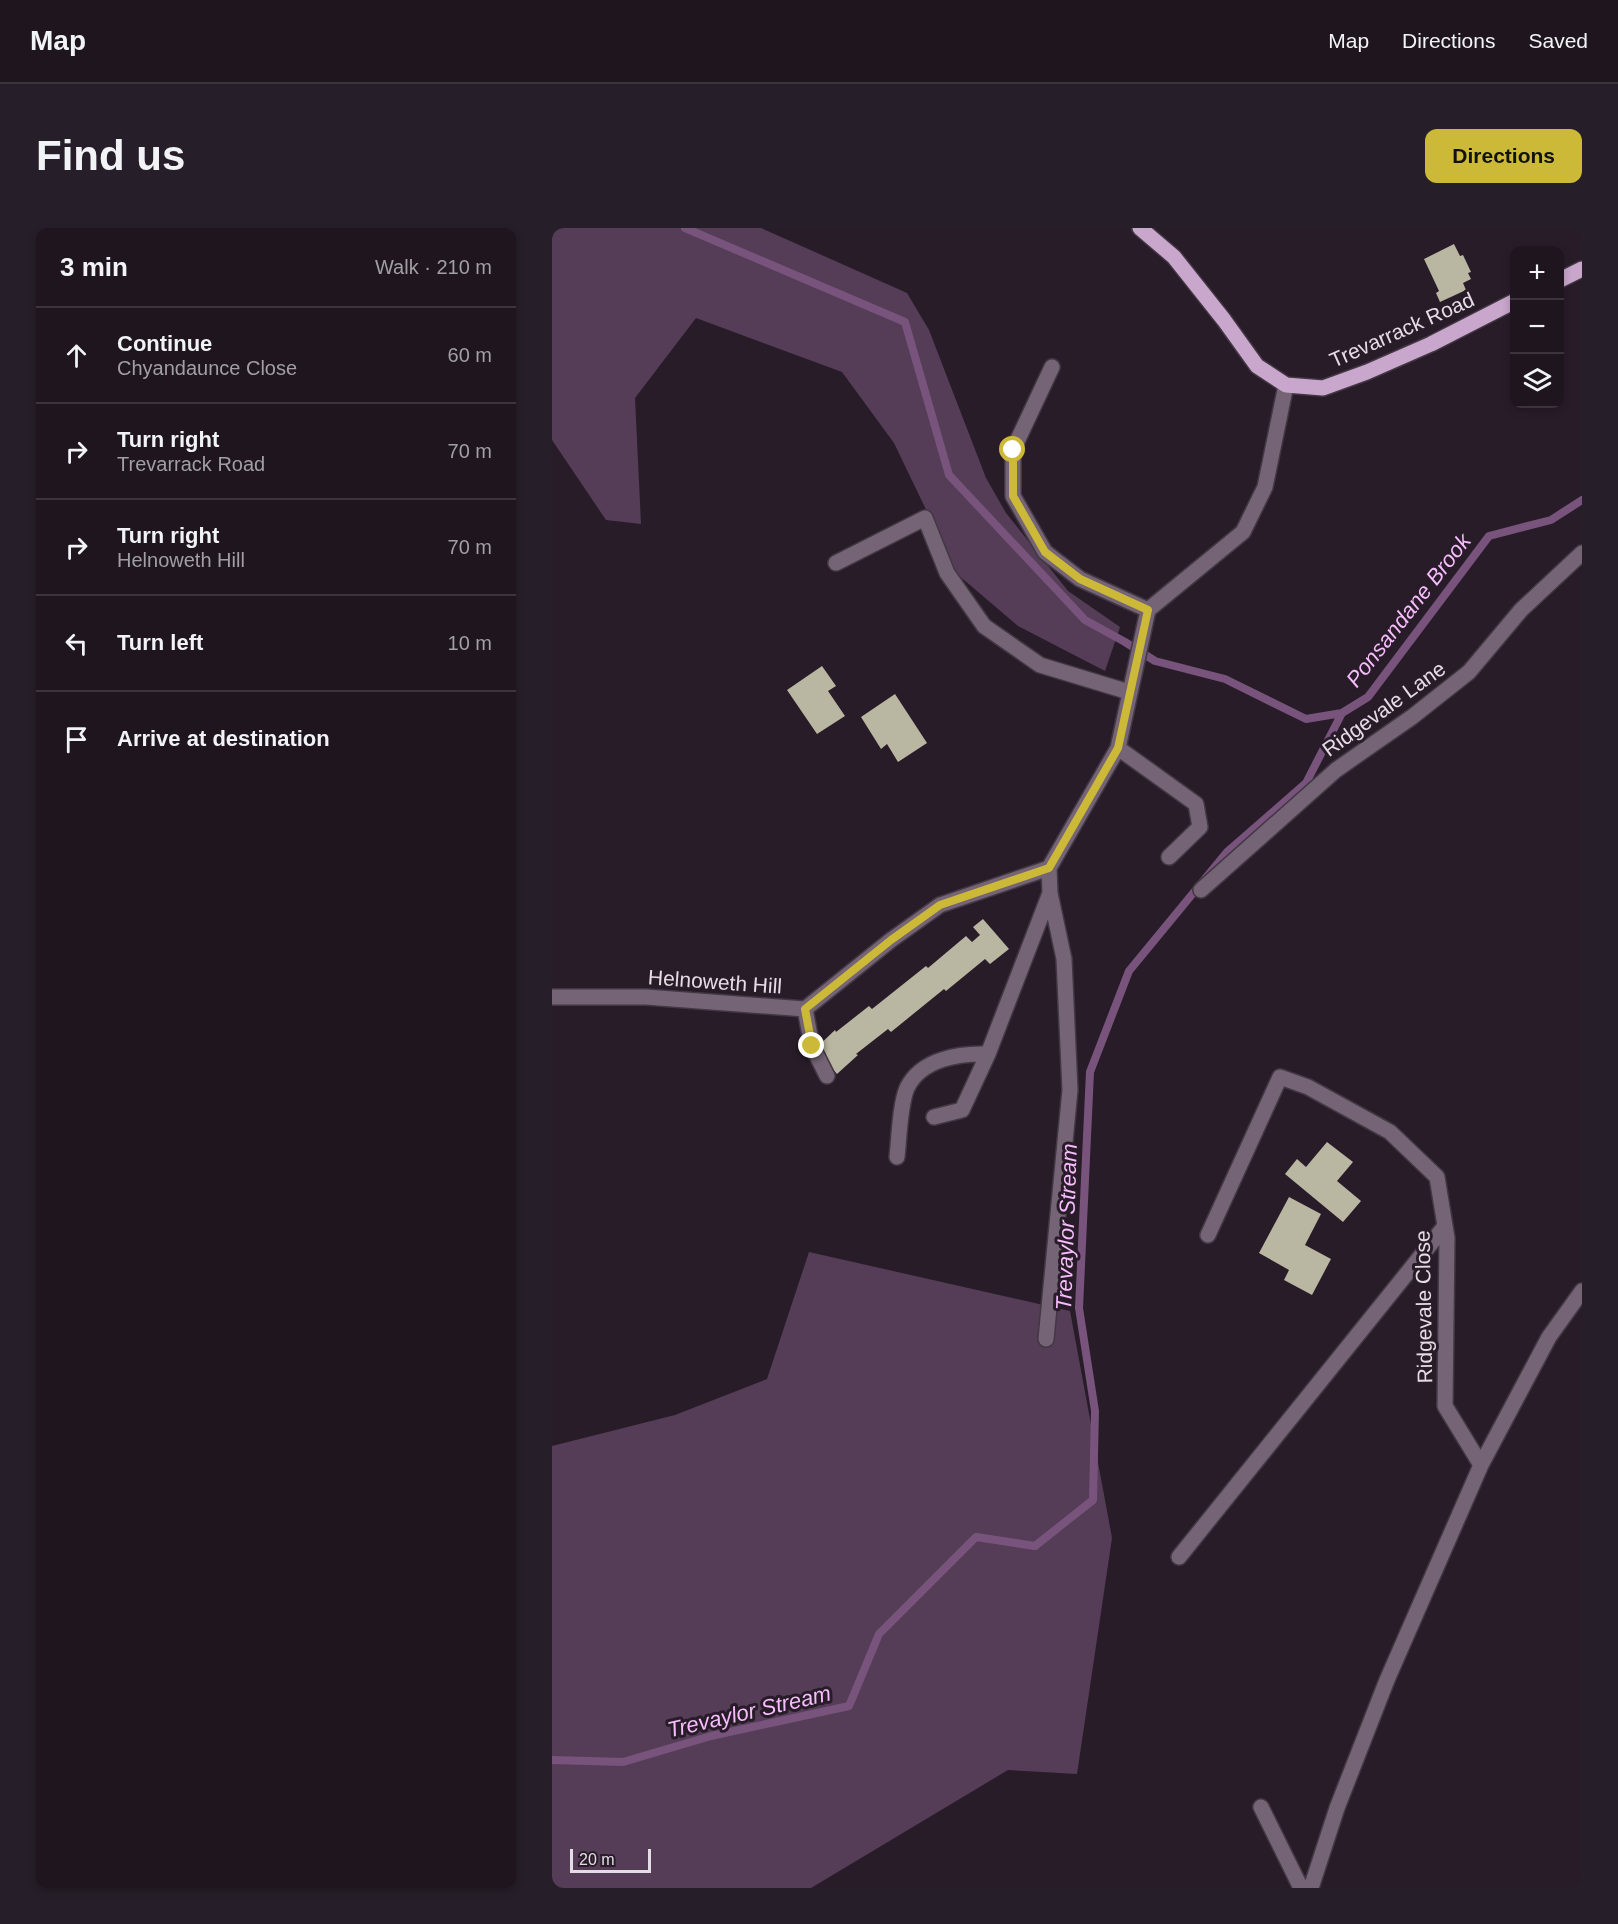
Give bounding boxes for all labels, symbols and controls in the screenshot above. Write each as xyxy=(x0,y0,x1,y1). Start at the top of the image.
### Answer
text: Map xyxy=(30,25,86,56)
text: Map xyxy=(1328,29,1369,52)
text: Directions xyxy=(1402,29,1495,52)
text: Saved xyxy=(1528,29,1588,52)
button: Directions xyxy=(1425,129,1582,183)
text: Find us xyxy=(36,132,185,179)
map controls xyxy=(1510,246,1564,408)
button: + xyxy=(1510,246,1564,300)
text: 3 min xyxy=(60,252,128,282)
text: Walk · 210 m xyxy=(375,256,492,278)
street label: Trevarrack Road xyxy=(1326,287,1478,372)
button: − xyxy=(1510,300,1564,354)
text: Continue xyxy=(117,331,212,356)
icon: ahead xyxy=(60,339,93,372)
text: 60 m xyxy=(448,344,492,366)
button: layers xyxy=(1510,354,1564,408)
text: Chyandaunce Close xyxy=(117,357,297,379)
text: Turn right xyxy=(117,427,219,452)
icon: right xyxy=(60,435,93,468)
route start xyxy=(999,436,1025,462)
text: 70 m xyxy=(448,440,492,462)
text: Trevarrack Road xyxy=(117,453,265,475)
text: Turn right xyxy=(117,523,219,548)
water label: Ponsandane Brook xyxy=(1341,528,1476,692)
icon: right xyxy=(60,531,93,564)
text: 70 m xyxy=(448,536,492,558)
text: Helnoweth Hill xyxy=(117,549,245,571)
icon: left xyxy=(60,627,93,660)
text: Turn left xyxy=(117,630,203,655)
text: 10 m xyxy=(448,632,492,654)
street label: Ridgevale Lane xyxy=(1318,656,1450,761)
icon: arrive xyxy=(60,723,93,756)
text: Arrive at destination xyxy=(117,726,330,751)
street label: Helnoweth Hill xyxy=(647,965,783,998)
route end xyxy=(798,1032,824,1058)
water label: Trevaylor Stream xyxy=(1051,1143,1082,1311)
street label: Ridgevale Close xyxy=(1411,1230,1436,1384)
water label: Trevaylor Stream xyxy=(665,1681,833,1742)
scale bar xyxy=(570,1846,651,1874)
text: 20 m xyxy=(579,1851,615,1868)

